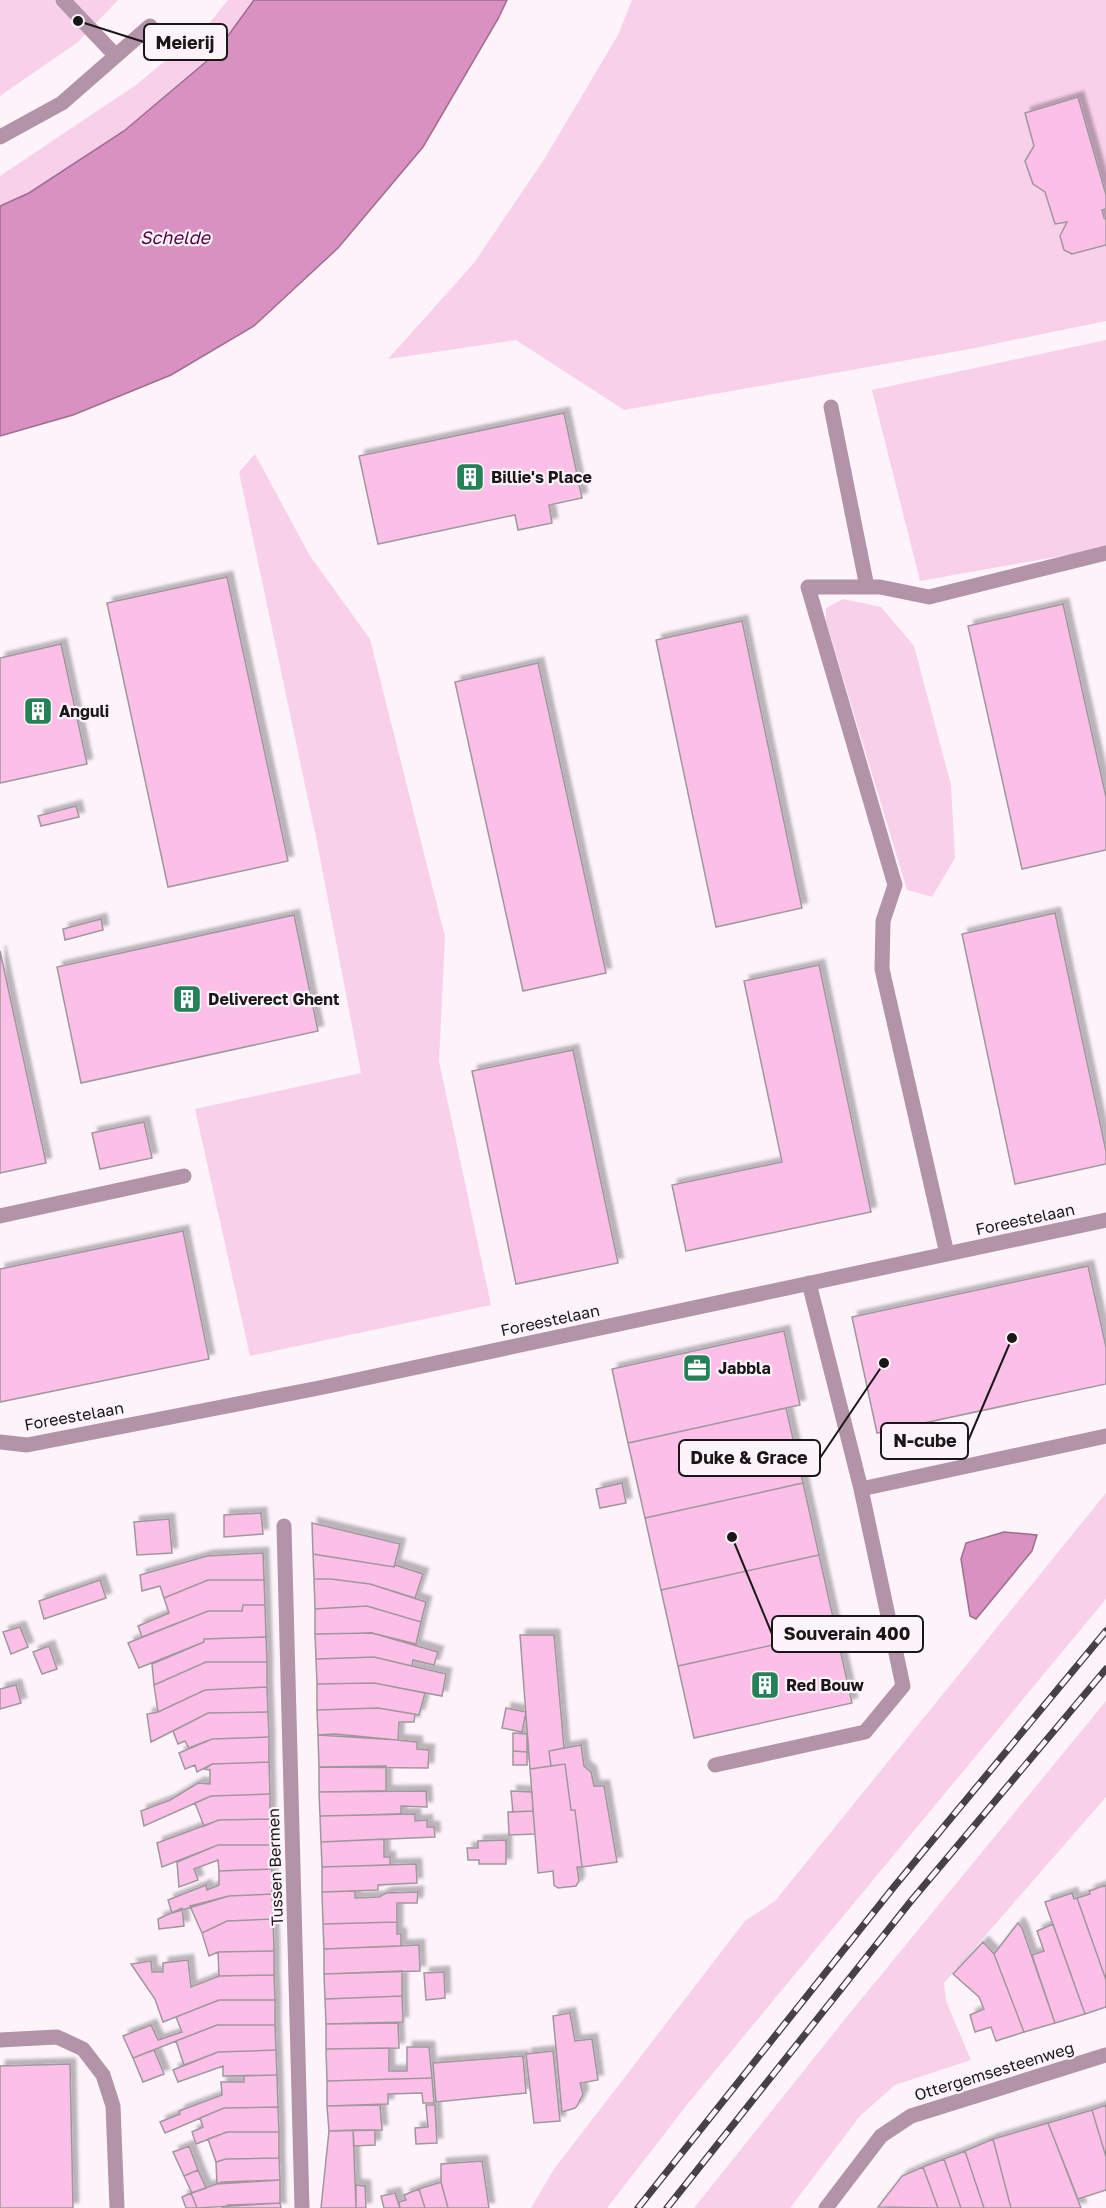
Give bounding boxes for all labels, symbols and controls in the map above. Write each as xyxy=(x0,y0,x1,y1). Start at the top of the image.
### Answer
callout: Meierij xyxy=(144,24,227,60)
text: Meierij xyxy=(155,31,215,53)
water label: Schelde xyxy=(140,226,212,248)
building icon: Billie's Place xyxy=(454,461,486,493)
place label: Billie's Place xyxy=(491,467,592,487)
building icon: Anguli xyxy=(22,695,54,727)
place label: Anguli xyxy=(59,701,109,721)
building icon: Deliverect Ghent xyxy=(171,983,203,1015)
place label: Deliverect Ghent xyxy=(208,989,339,1009)
street label: Foreestelaan xyxy=(974,1199,1076,1239)
street label: Foreestelaan xyxy=(499,1300,601,1340)
office icon: Jabbla xyxy=(681,1352,713,1384)
place label: Jabbla xyxy=(718,1358,771,1378)
street label: Foreestelaan xyxy=(23,1397,125,1435)
callout: N-cube xyxy=(881,1423,968,1459)
text: N-cube xyxy=(893,1429,957,1451)
callout: Duke & Grace xyxy=(679,1440,820,1476)
text: Duke & Grace xyxy=(690,1446,808,1468)
callout: Souverain 400 xyxy=(772,1616,923,1652)
text: Souverain 400 xyxy=(784,1622,910,1644)
building icon: Red Bouw xyxy=(749,1669,781,1701)
place label: Red Bouw xyxy=(786,1675,865,1695)
street label: Tussen Bermen xyxy=(263,1808,287,1926)
street label: Ottergemsesteenweg xyxy=(912,2037,1076,2105)

